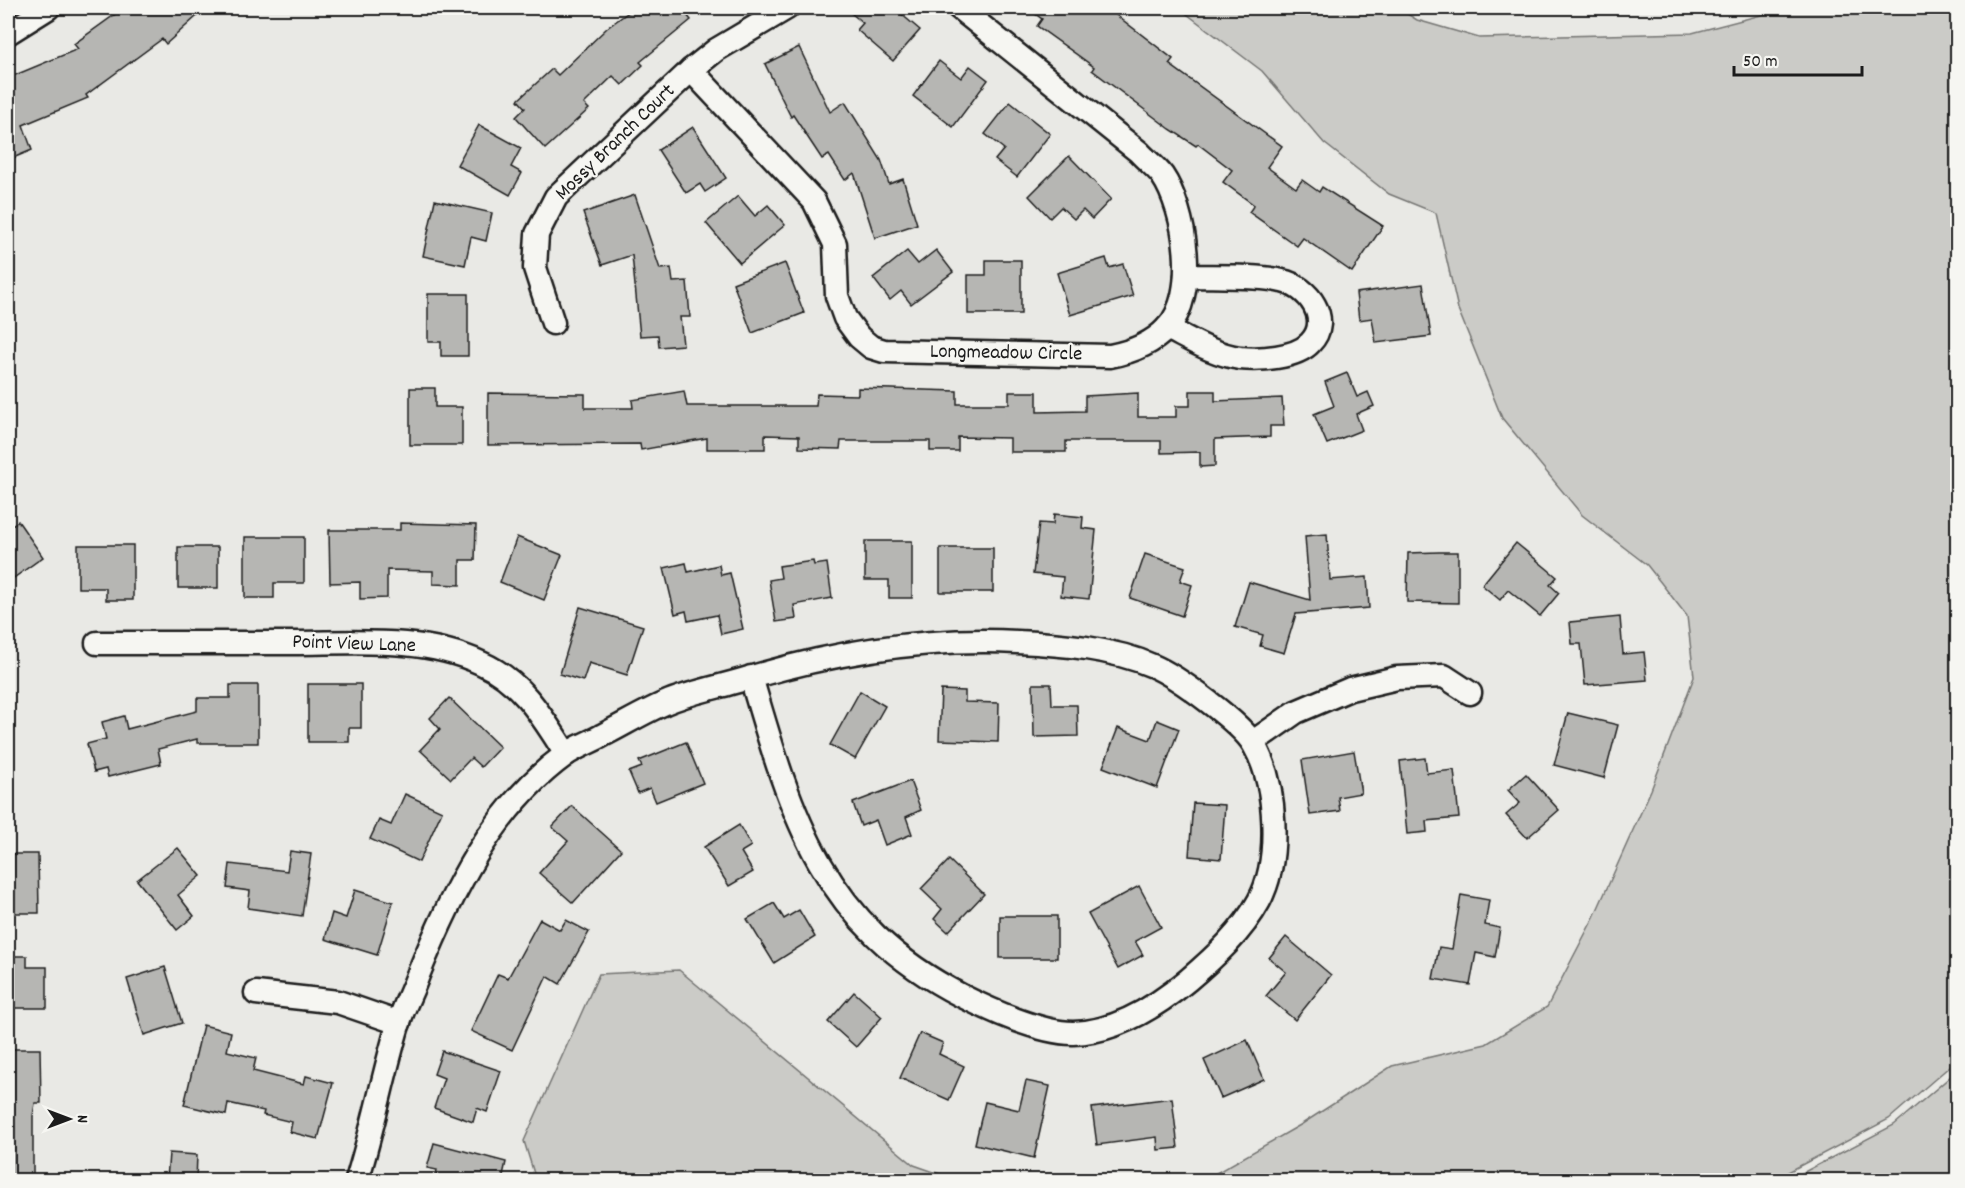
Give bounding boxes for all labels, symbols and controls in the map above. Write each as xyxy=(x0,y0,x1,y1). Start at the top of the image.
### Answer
scale bar xyxy=(1734,39,1862,77)
text: 50 m xyxy=(1743,50,1778,75)
street label: Mossy Branch Court xyxy=(549,77,683,208)
street label: Longmeadow Circle xyxy=(929,338,1083,370)
street label: Point View Lane xyxy=(292,628,416,662)
north arrow xyxy=(39,1089,99,1149)
text: N xyxy=(70,1115,93,1123)

